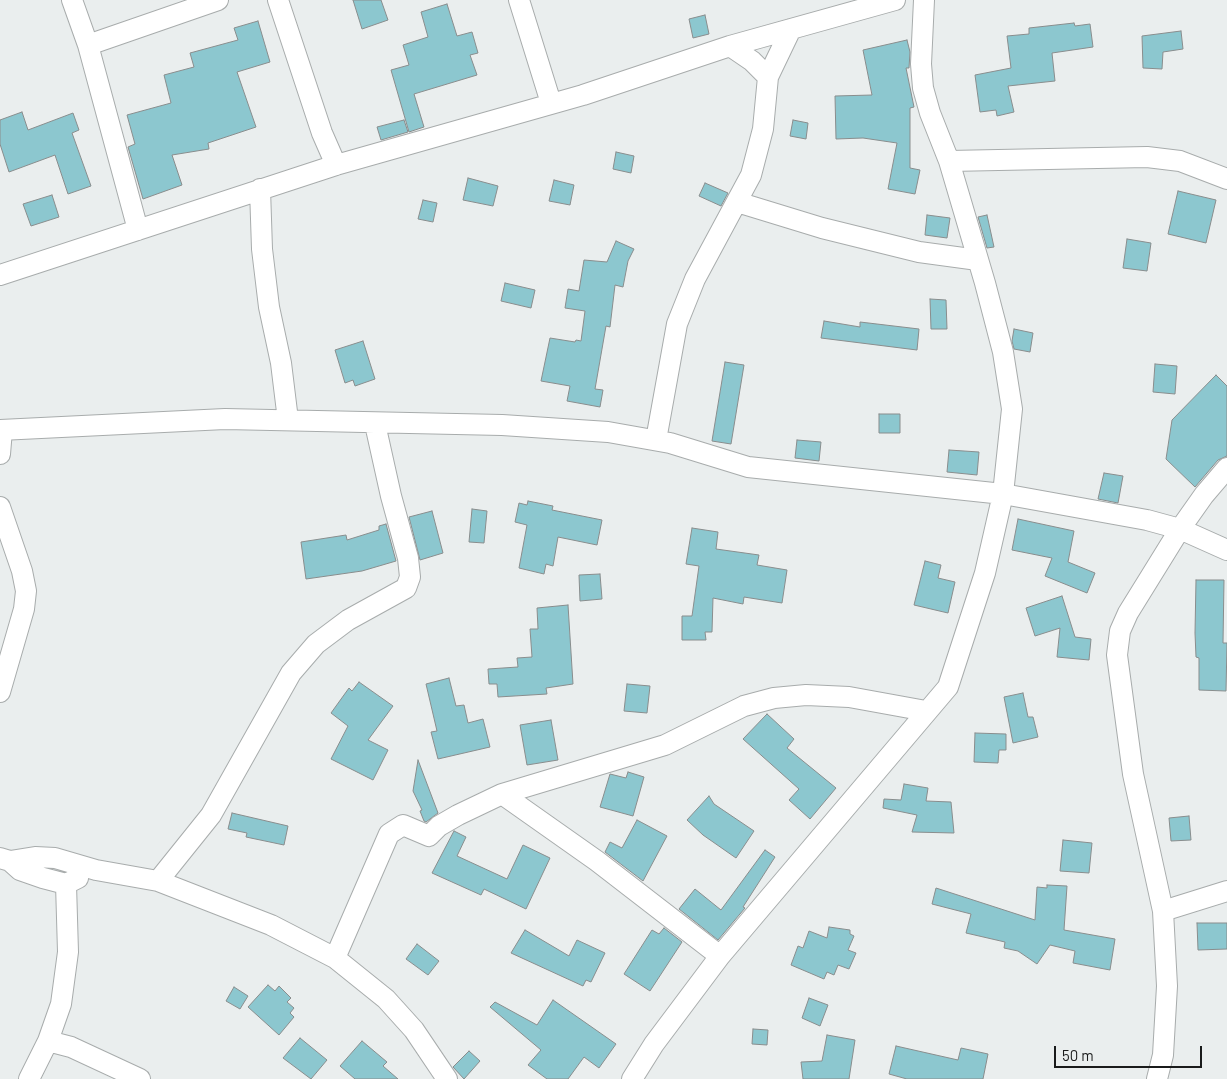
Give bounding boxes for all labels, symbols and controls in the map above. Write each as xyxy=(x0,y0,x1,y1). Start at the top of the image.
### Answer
scale bar xyxy=(1057,1036,1204,1068)
text: 50 m xyxy=(1062,1046,1094,1064)

